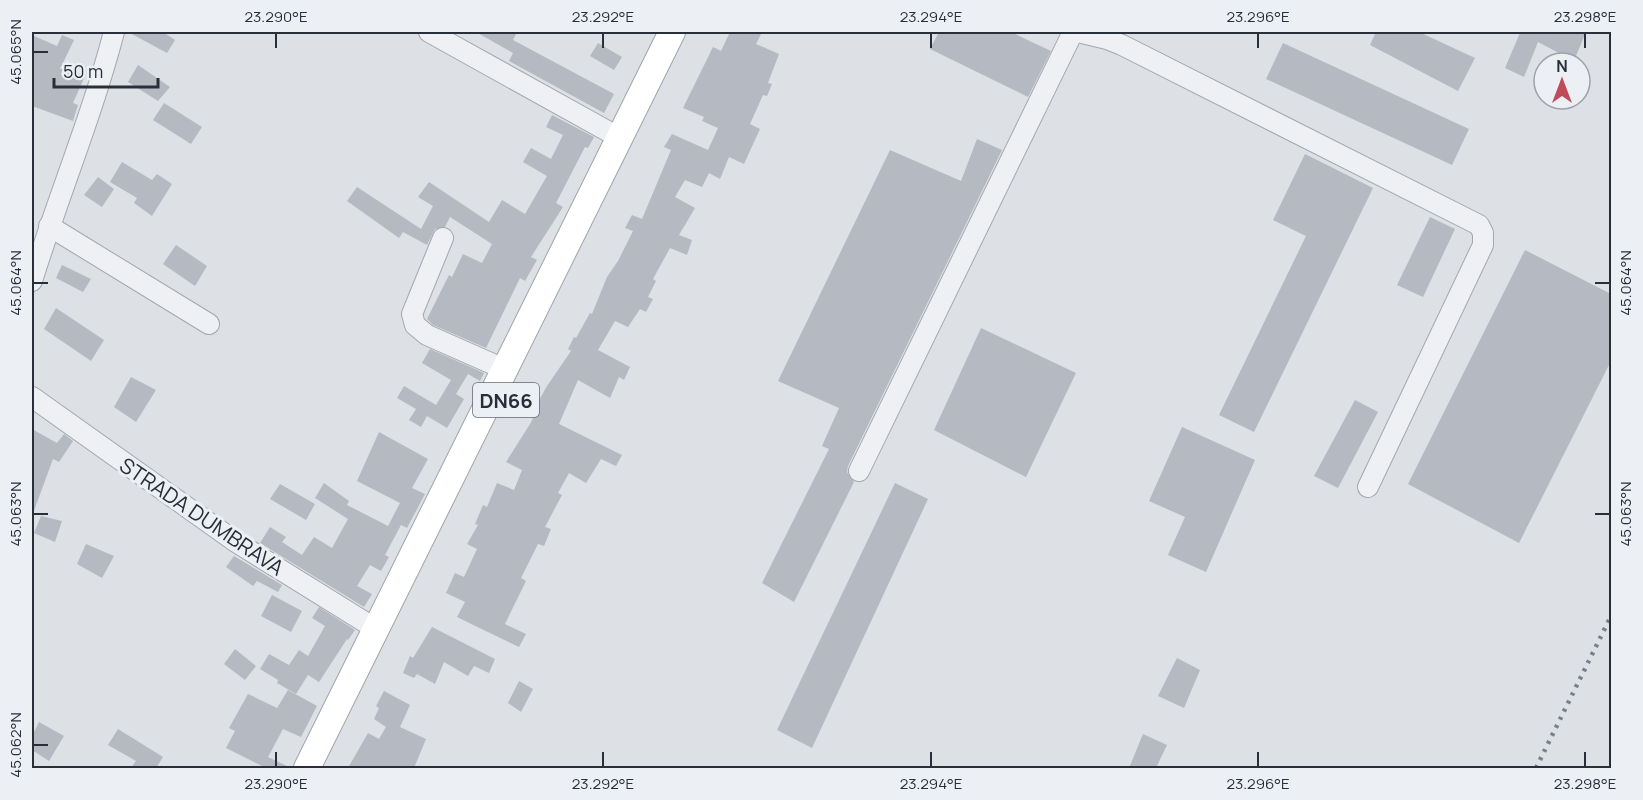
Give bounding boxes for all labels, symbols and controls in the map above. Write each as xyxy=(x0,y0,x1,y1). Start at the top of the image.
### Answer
text: 23.290°E xyxy=(245,6,307,27)
text: 23.292°E xyxy=(572,6,634,27)
text: 23.294°E xyxy=(900,6,962,27)
text: 23.296°E xyxy=(1226,6,1290,27)
text: 23.298°E xyxy=(1554,6,1616,27)
text: 45.065°N xyxy=(5,19,26,85)
scale bar xyxy=(54,51,158,89)
north arrow xyxy=(1532,51,1592,111)
text: N xyxy=(1556,55,1568,77)
text: 50 m xyxy=(63,59,103,83)
text: 45.064°N xyxy=(5,250,26,316)
text: 45.064°N xyxy=(1615,250,1636,316)
road number: DN66 xyxy=(473,383,539,417)
street label: STRADA DUMBRAVA xyxy=(115,451,289,581)
text: 45.063°N xyxy=(5,481,26,547)
text: 45.063°N xyxy=(1615,481,1636,547)
text: 45.062°N xyxy=(5,712,26,778)
text: 23.290°E xyxy=(245,773,307,794)
text: 23.292°E xyxy=(572,773,634,794)
text: 23.294°E xyxy=(900,773,962,794)
text: 23.296°E xyxy=(1226,773,1290,794)
text: 23.298°E xyxy=(1554,773,1616,794)

